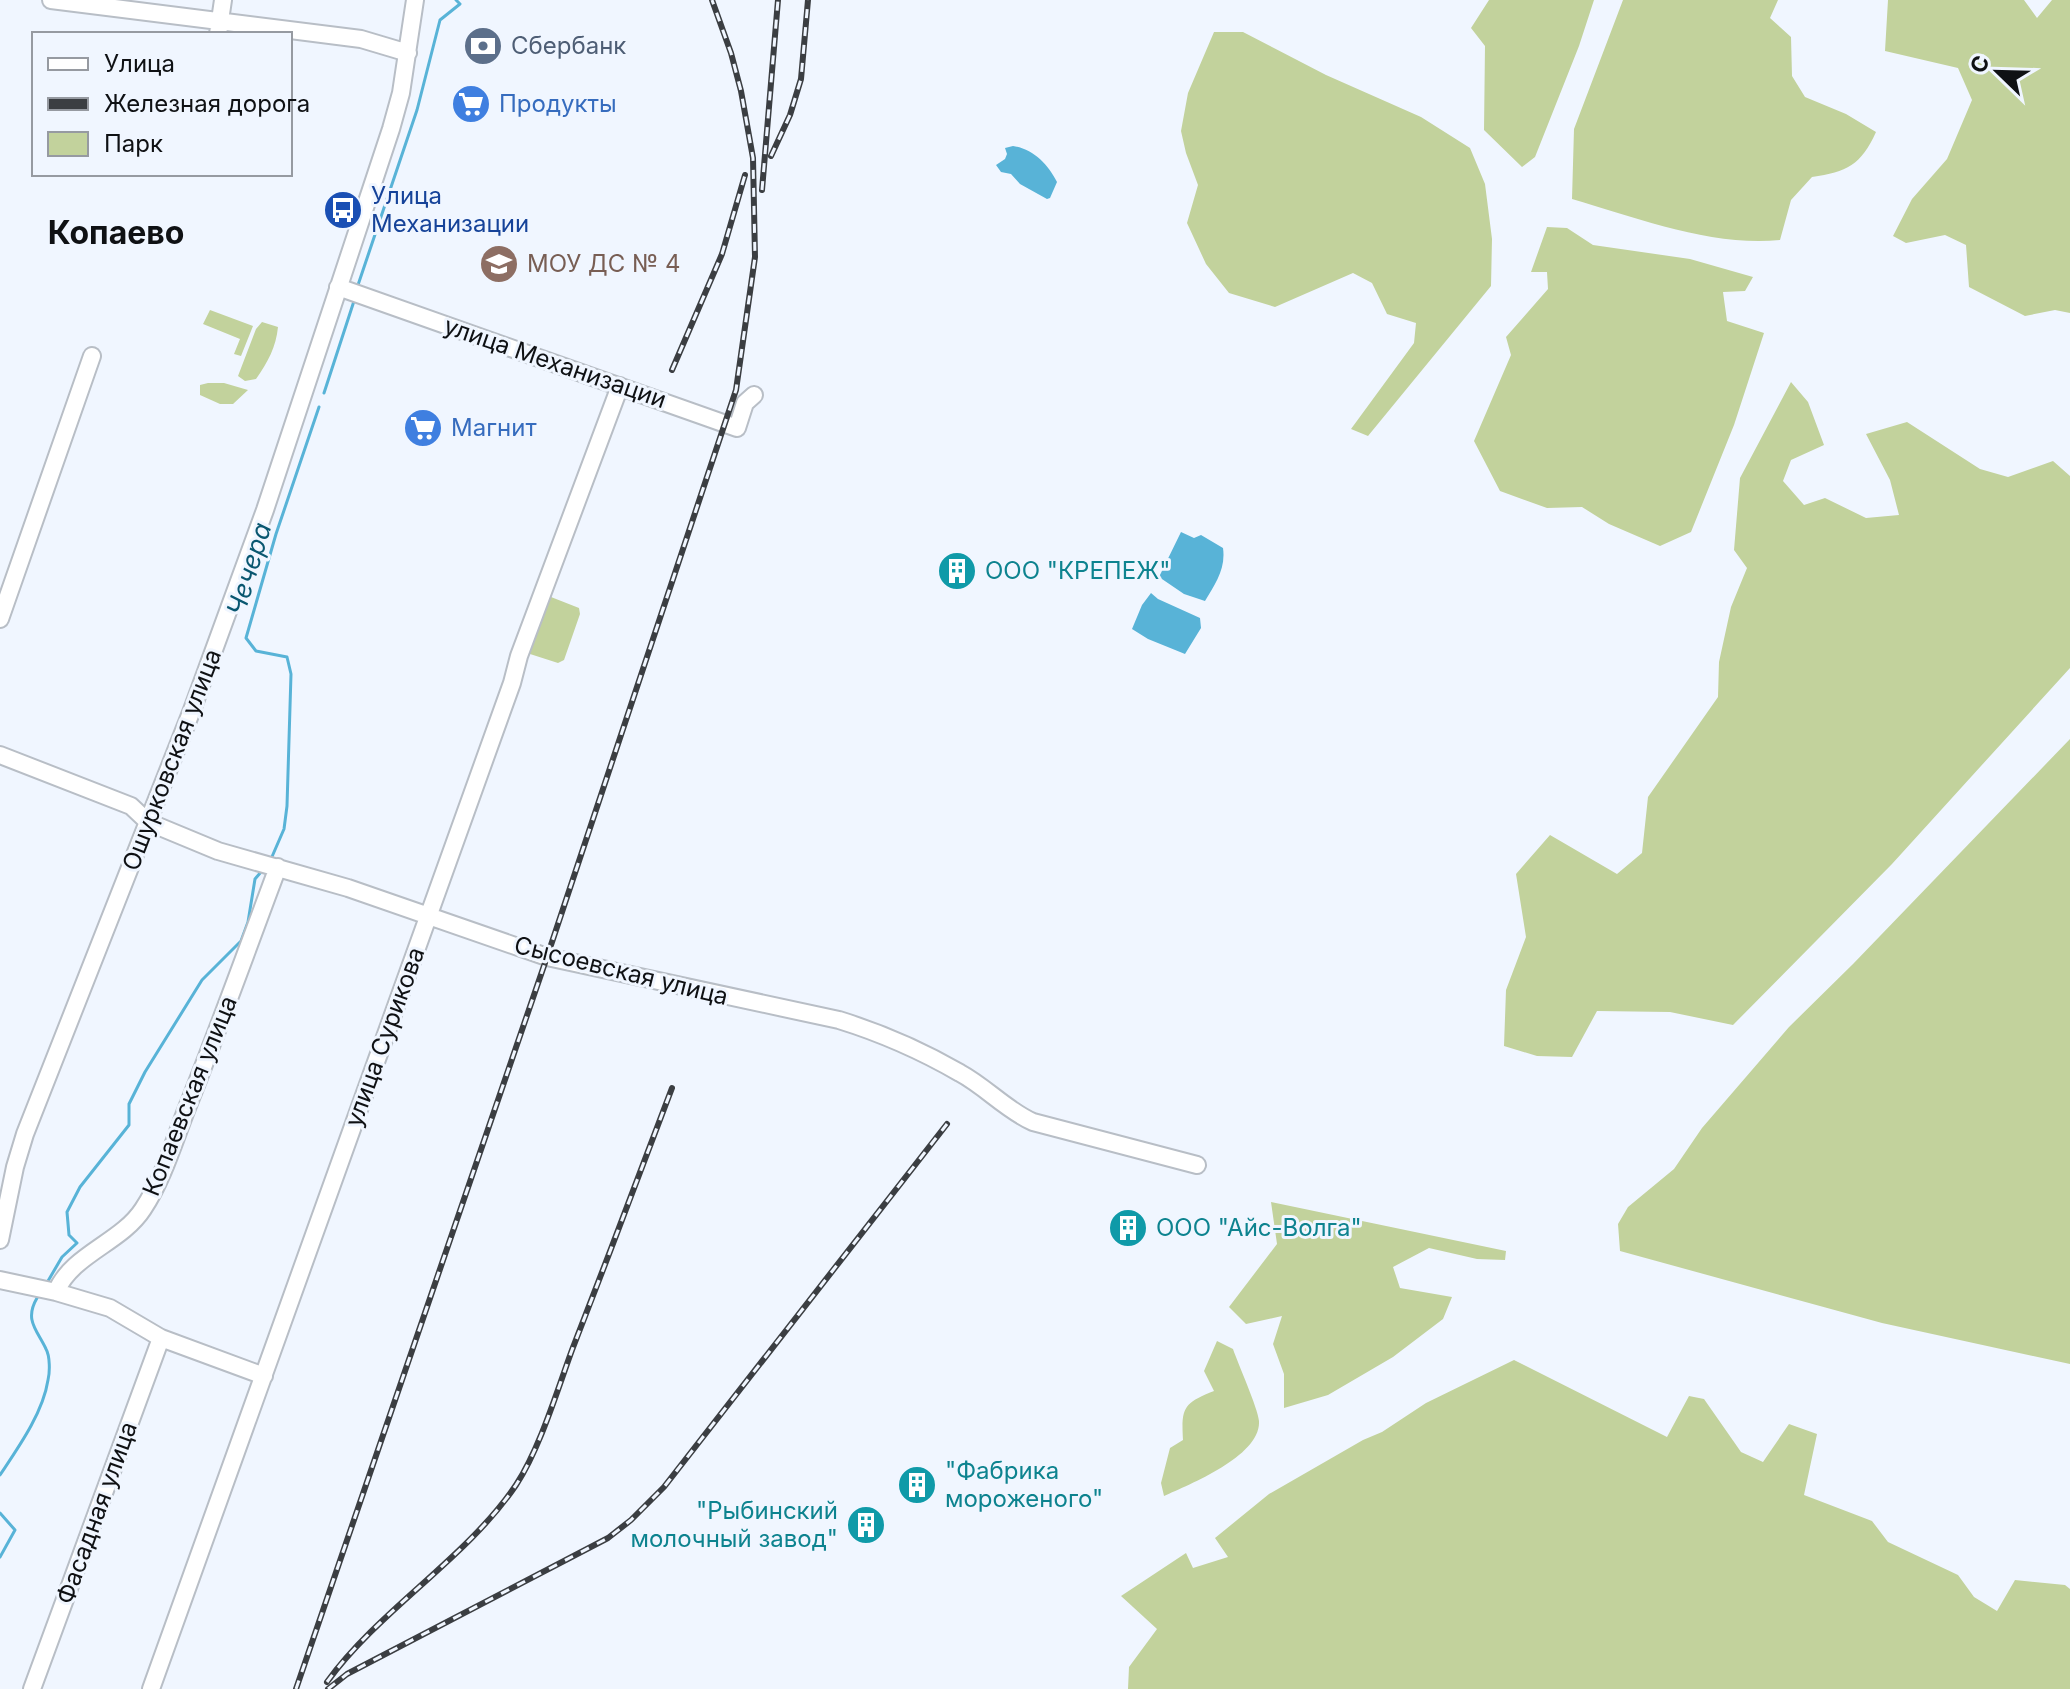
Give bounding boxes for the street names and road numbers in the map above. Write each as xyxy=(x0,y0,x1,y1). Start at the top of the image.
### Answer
street label: улица Механизации xyxy=(440,311,670,414)
street label: Ошурковская улица xyxy=(116,645,227,875)
street label: Сысоевская улица xyxy=(511,930,731,1011)
street label: улица Сурикова xyxy=(339,943,430,1130)
street label: Копаевская улица xyxy=(136,992,243,1200)
street label: Фасадная улица xyxy=(50,1418,143,1608)

